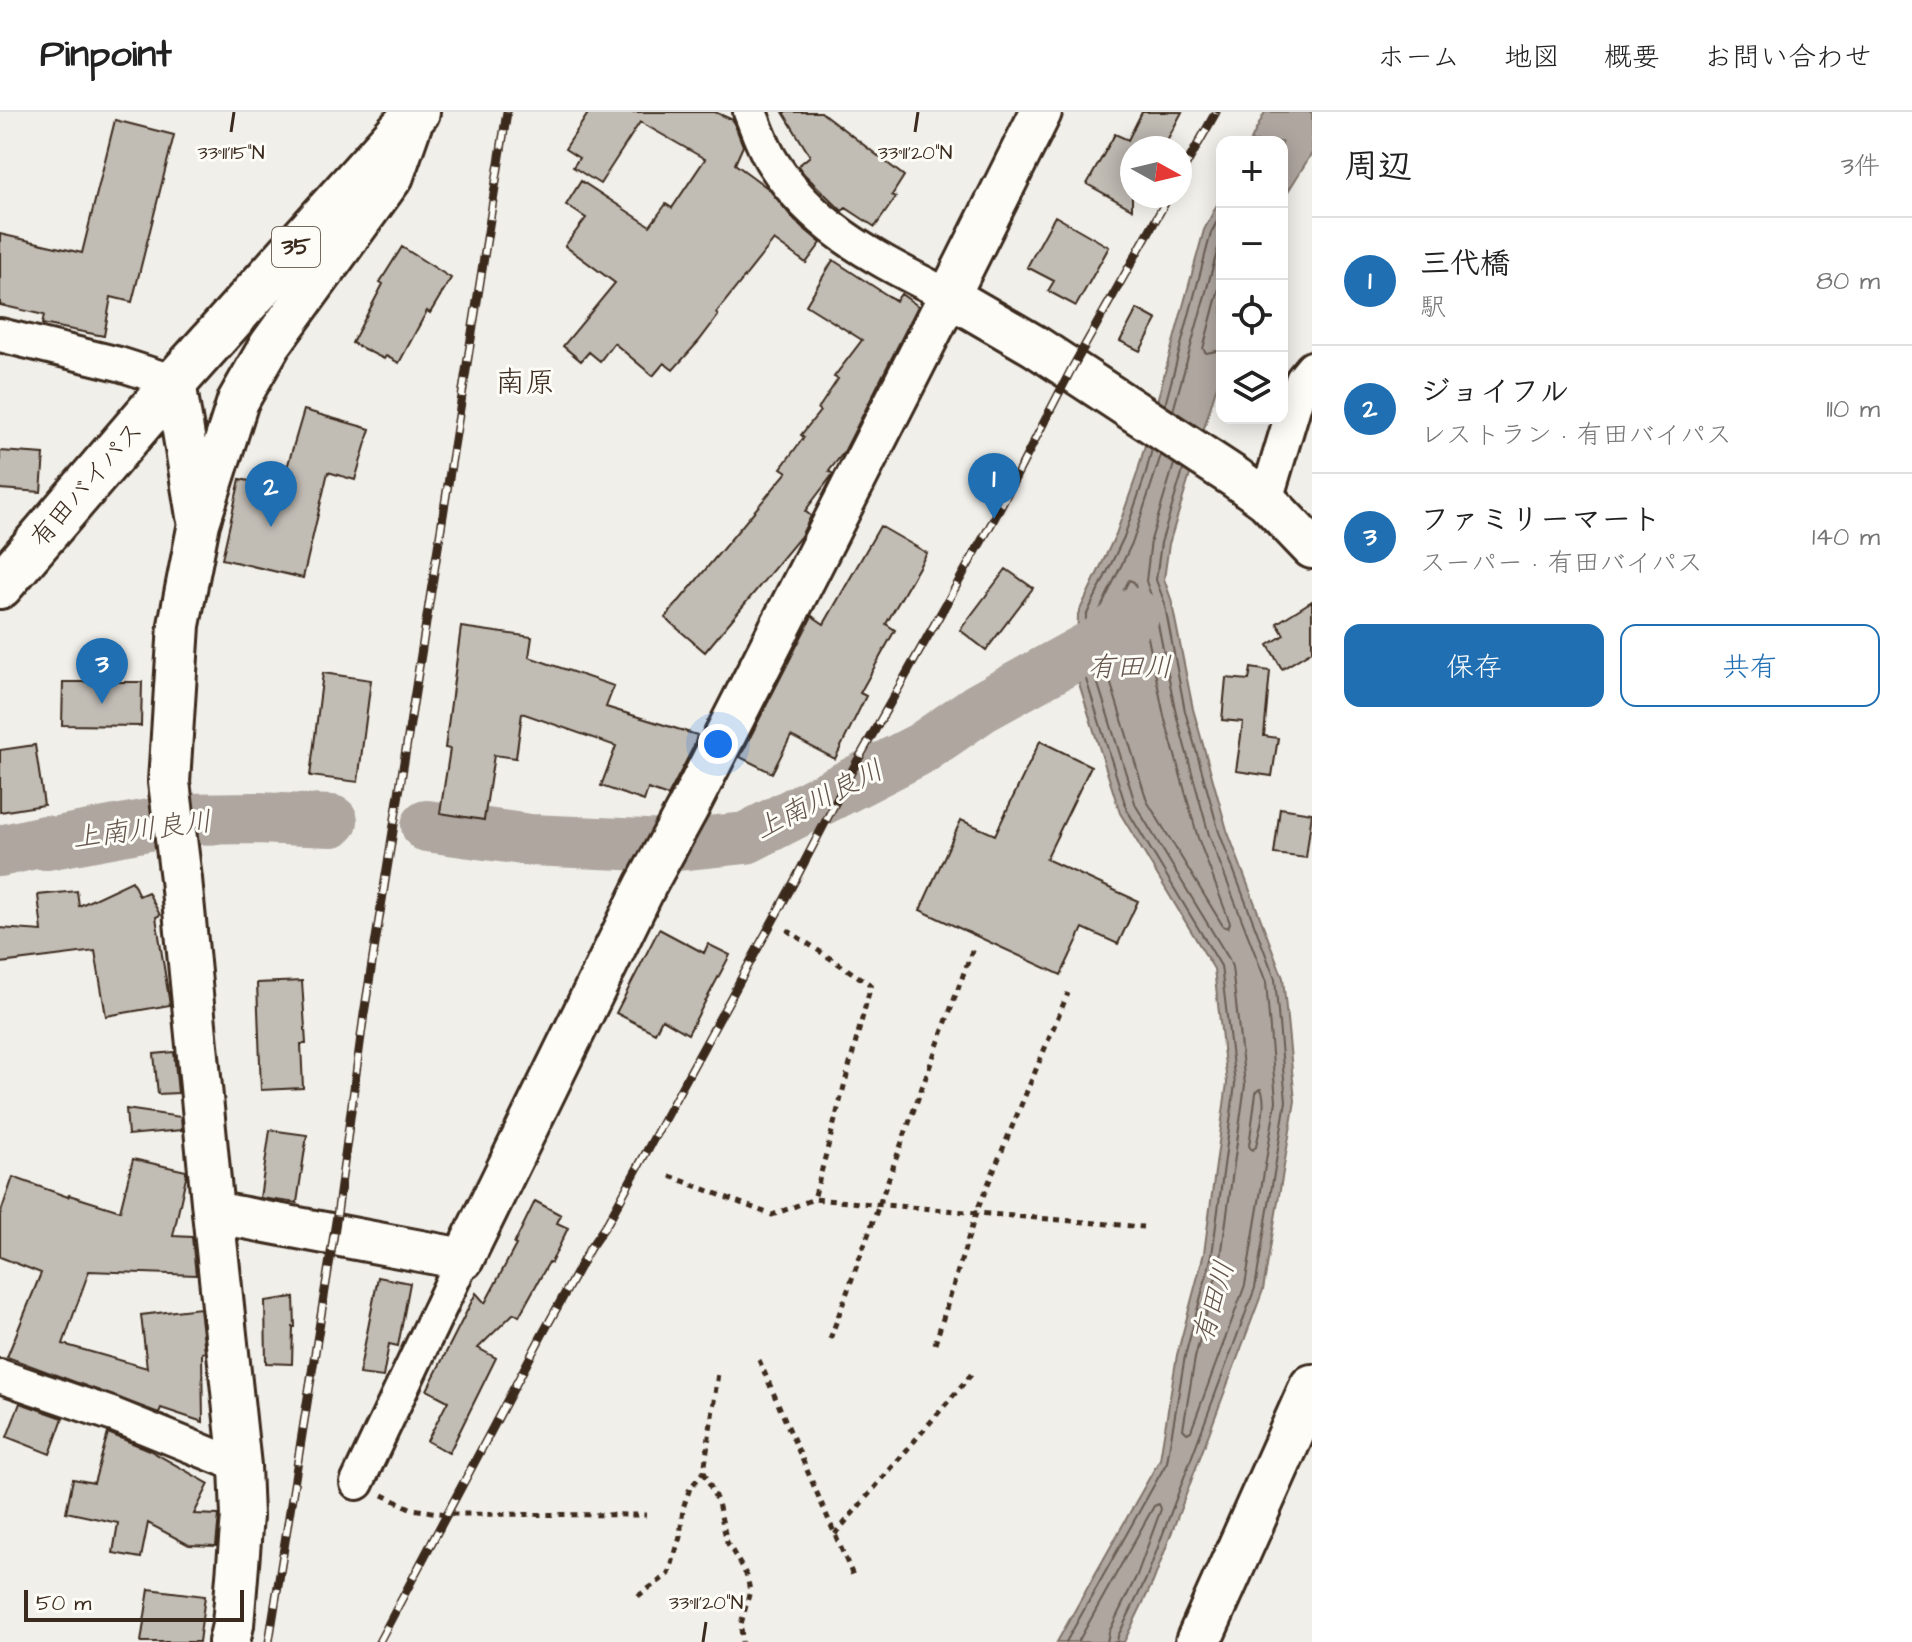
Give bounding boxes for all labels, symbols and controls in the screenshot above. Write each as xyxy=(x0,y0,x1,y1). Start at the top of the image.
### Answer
text: Pinpoint xyxy=(40,29,172,81)
text: ホーム xyxy=(1377,38,1460,77)
text: 地図 xyxy=(1504,38,1560,77)
text: 概要 xyxy=(1604,38,1660,77)
text: お問い合わせ xyxy=(1704,38,1872,77)
north arrow xyxy=(1120,136,1192,208)
map controls xyxy=(1216,136,1288,424)
button: + xyxy=(1216,136,1288,208)
text: 33°11'15"N xyxy=(197,139,265,167)
text: 33°11'20"N xyxy=(878,139,952,167)
text: 周辺 xyxy=(1344,143,1412,191)
text: 3件 xyxy=(1841,148,1880,184)
button: − xyxy=(1216,208,1288,280)
road number: 35 xyxy=(272,227,320,267)
text: 三代橋 xyxy=(1420,243,1510,285)
text: 1 xyxy=(1368,263,1372,299)
text: 80 m xyxy=(1816,263,1880,299)
button: locate xyxy=(1216,280,1288,352)
text: 駅 xyxy=(1420,289,1446,325)
button: layers xyxy=(1216,352,1288,424)
district label: 南原 xyxy=(495,362,555,404)
text: ジョイフル xyxy=(1420,371,1569,413)
text: 2 xyxy=(1363,391,1377,427)
text: 110 m xyxy=(1826,391,1880,427)
street label: 有田バイパス xyxy=(22,414,152,554)
text: レストラン · 有田バイパス xyxy=(1420,417,1732,453)
pin: 1 xyxy=(968,453,1020,519)
pin: 2 xyxy=(245,461,297,527)
text: ファミリーマート xyxy=(1420,499,1661,541)
text: 3 xyxy=(1363,519,1377,555)
text: 140 m xyxy=(1812,519,1880,555)
text: スーパー · 有田バイパス xyxy=(1420,545,1703,581)
button: 保存 xyxy=(1344,624,1604,707)
button: 共有 xyxy=(1620,624,1880,707)
pin: 3 xyxy=(76,638,128,704)
water label: 有田川 xyxy=(1088,648,1172,687)
your location xyxy=(698,724,738,764)
water label: 上南川良川 xyxy=(748,751,890,849)
water label: 上南川良川 xyxy=(70,802,214,858)
water label: 有田川 xyxy=(1184,1256,1244,1348)
scale bar xyxy=(24,1586,244,1622)
text: 50 m xyxy=(36,1588,91,1619)
text: 33°11'20"N xyxy=(669,1589,743,1617)

